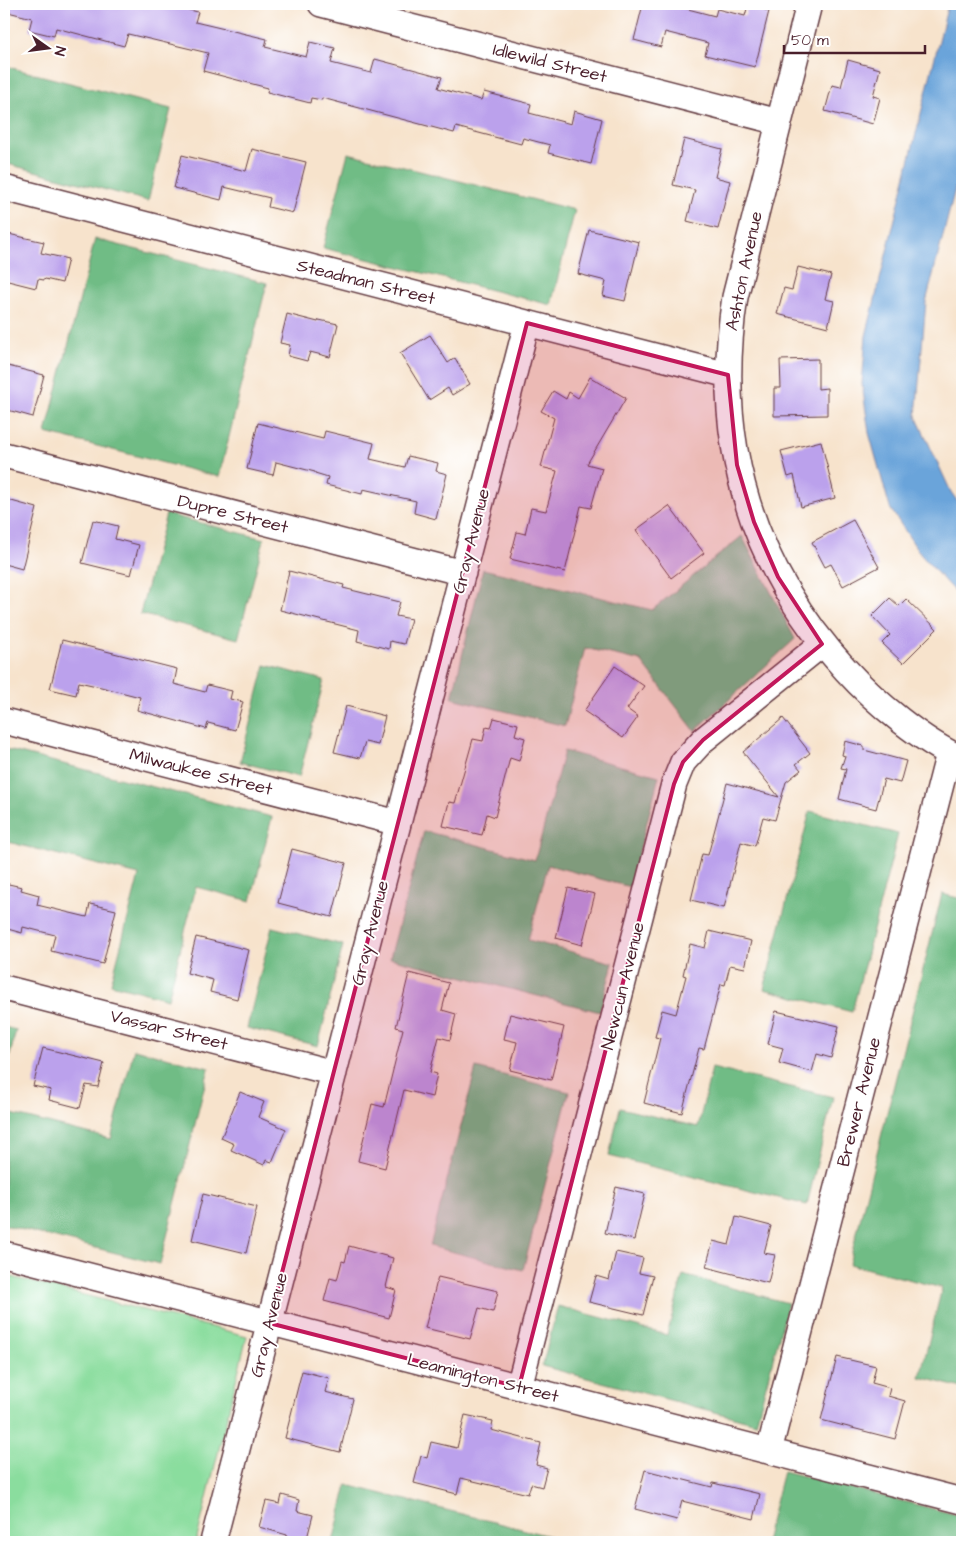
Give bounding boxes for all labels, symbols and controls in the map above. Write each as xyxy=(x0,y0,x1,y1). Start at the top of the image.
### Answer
north arrow xyxy=(22,22,72,72)
scale bar xyxy=(784,22,925,54)
text: 50 m xyxy=(791,30,829,51)
street label: Idlewild Street xyxy=(490,37,610,89)
text: N xyxy=(49,44,70,58)
street label: Ashton Avenue xyxy=(719,209,769,333)
street label: Steadman Street xyxy=(294,253,439,311)
street label: Gray Avenue xyxy=(446,486,497,596)
street label: Dupre Street xyxy=(175,488,292,540)
street label: Milwaukee Street xyxy=(127,742,276,802)
street label: Gray Avenue xyxy=(345,878,396,988)
street label: Newcun Avenue xyxy=(595,919,651,1052)
street label: Vassar Street xyxy=(108,1003,231,1057)
street label: Brewer Avenue xyxy=(831,1035,887,1169)
street label: Gray Avenue xyxy=(244,1270,295,1380)
street label: Leamington Street xyxy=(404,1347,562,1410)

